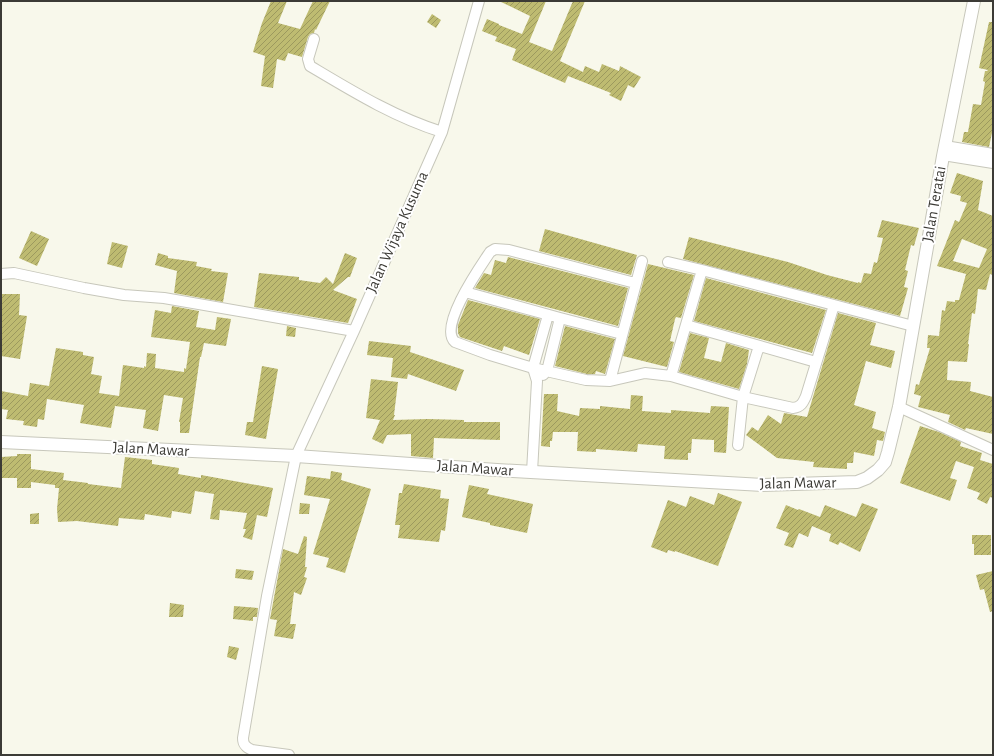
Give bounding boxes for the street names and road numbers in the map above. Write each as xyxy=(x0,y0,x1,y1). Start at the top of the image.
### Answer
street label: Jalan Teratai xyxy=(919,165,949,243)
street label: Jalan Wijaya Kusuma xyxy=(363,169,432,296)
street label: Jalan Mawar xyxy=(112,439,191,459)
street label: Jalan Mawar xyxy=(436,457,515,479)
street label: Jalan Mawar xyxy=(760,474,837,492)

